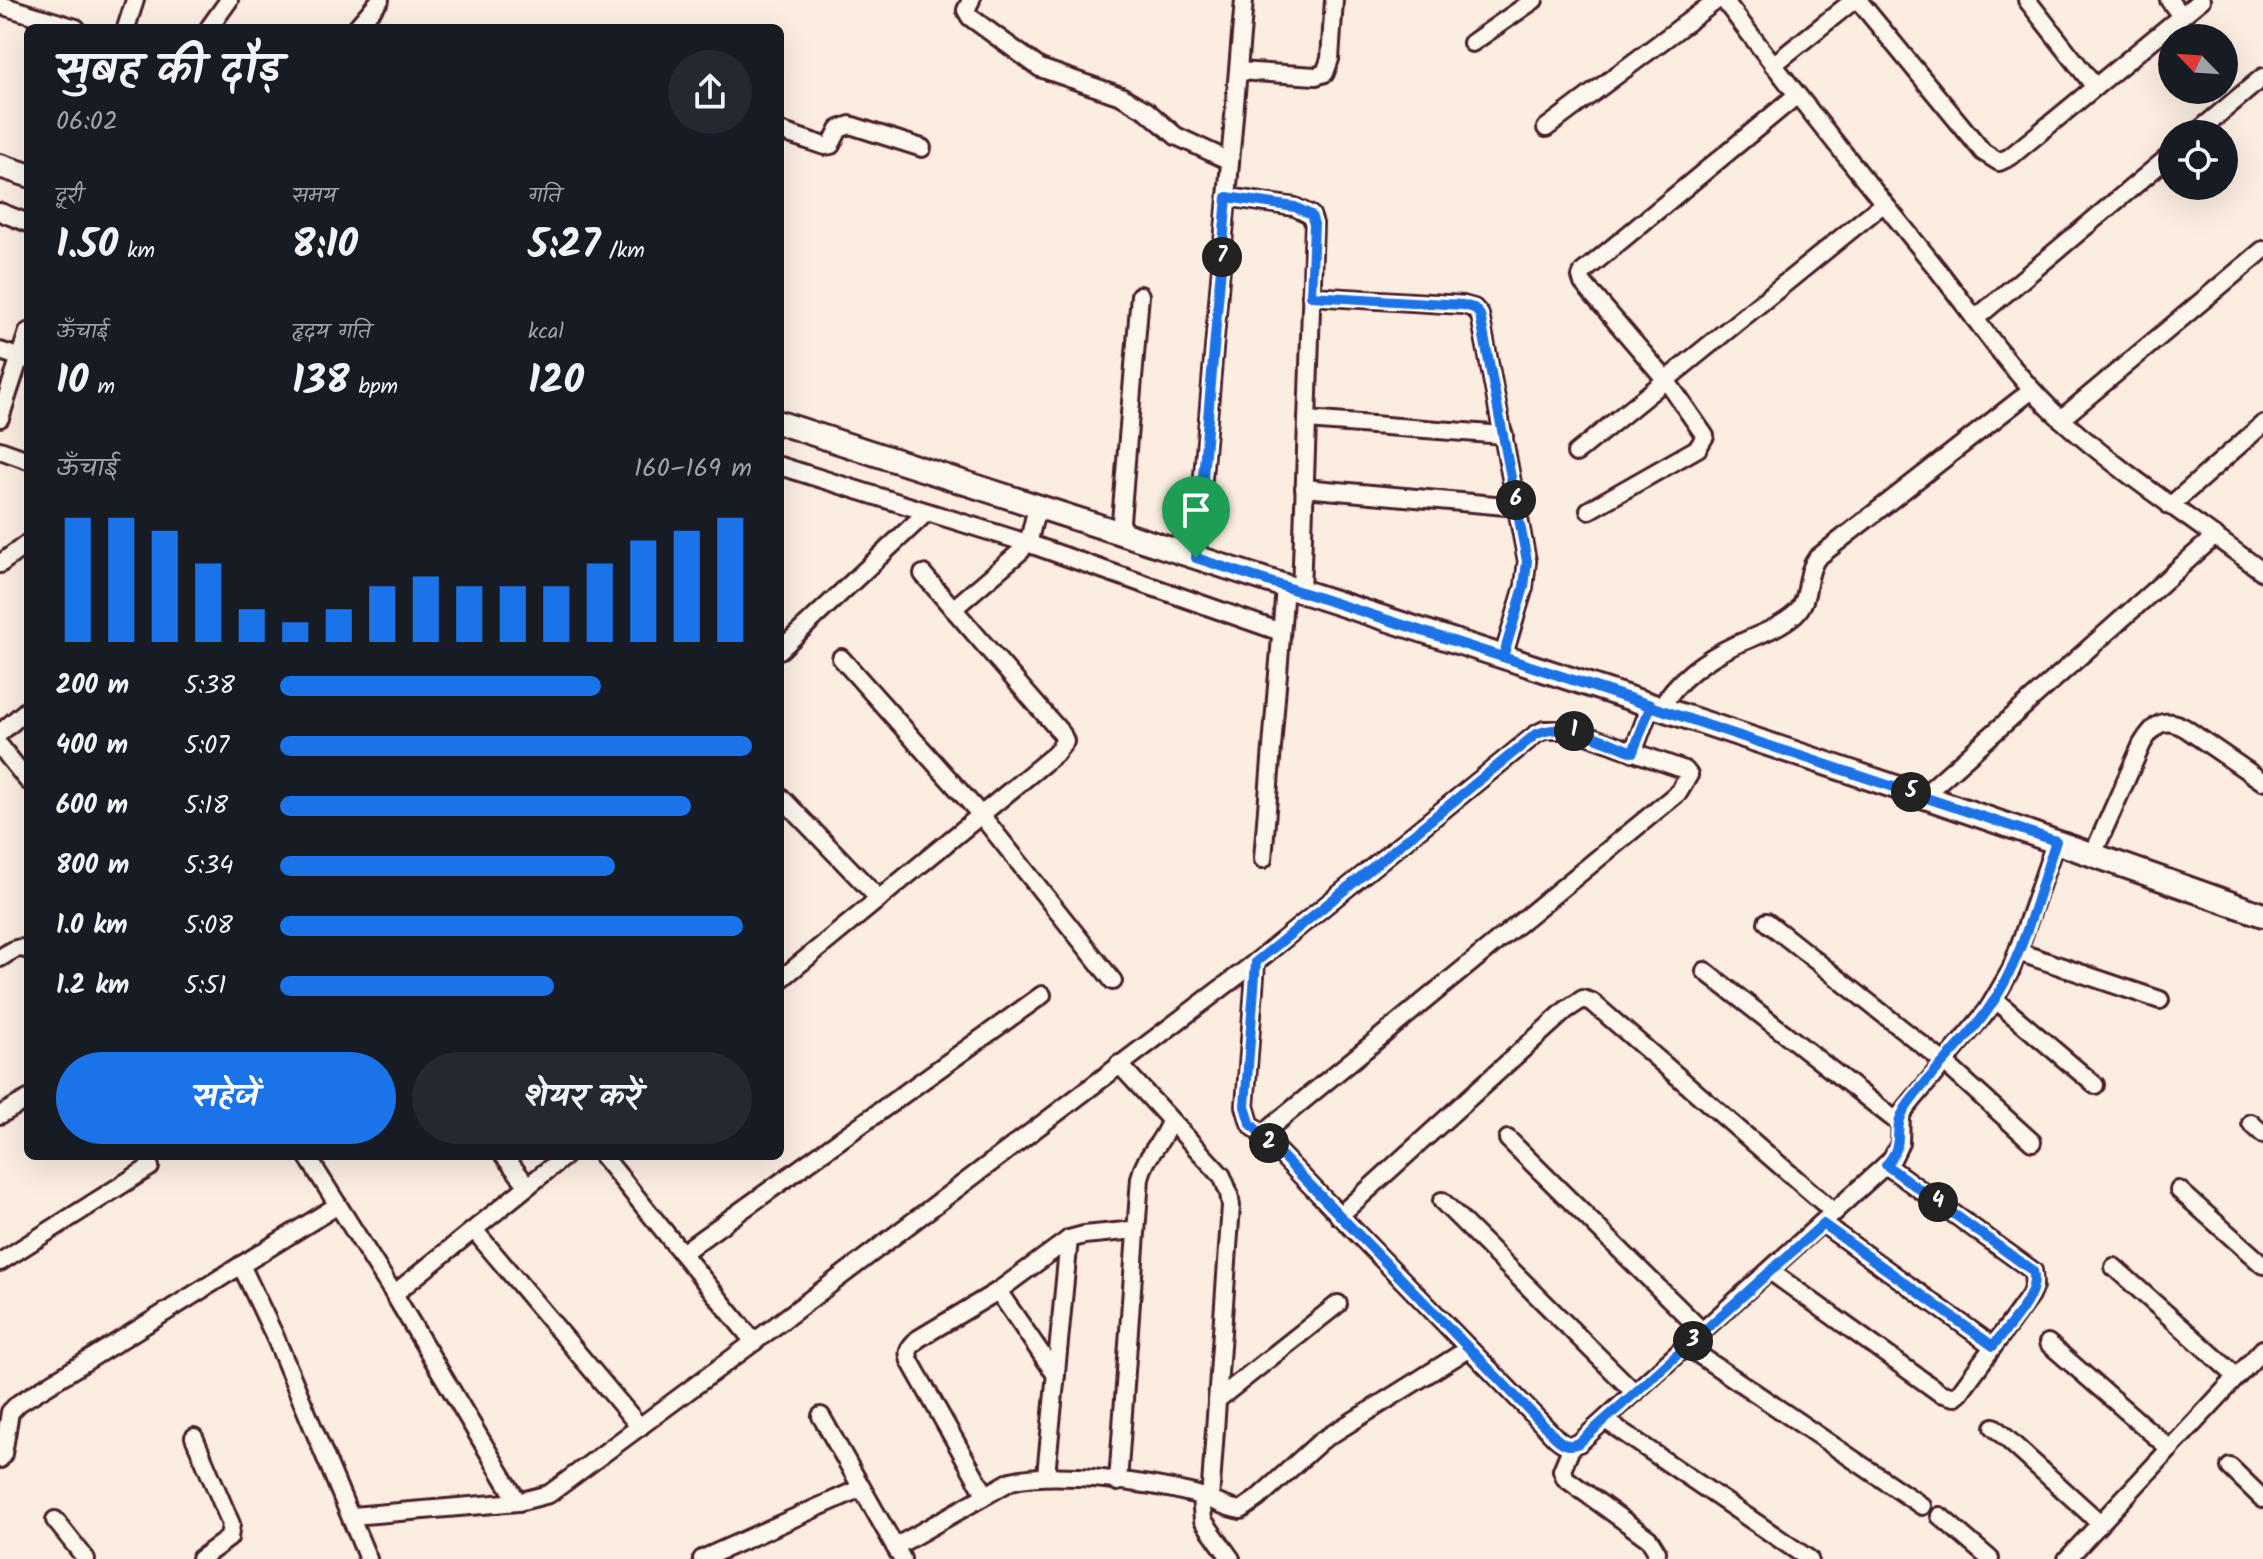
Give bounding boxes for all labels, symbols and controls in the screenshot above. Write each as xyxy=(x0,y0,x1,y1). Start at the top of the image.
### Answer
north arrow xyxy=(2158,24,2238,104)
map controls xyxy=(2158,24,2238,200)
text: सुबह की दौड़ xyxy=(56,36,281,106)
button: share xyxy=(668,50,752,134)
text: 06:02 xyxy=(56,101,118,143)
button: locate xyxy=(2158,120,2238,200)
text: दूरी xyxy=(56,179,83,214)
text: समय xyxy=(292,179,336,214)
text: गति xyxy=(528,179,561,214)
text: 1.50 xyxy=(56,214,118,278)
text: 8:10 xyxy=(292,214,358,278)
text: 5:27 xyxy=(528,214,600,278)
text: km xyxy=(118,234,155,269)
text: /km xyxy=(600,234,645,269)
pin: 7 xyxy=(1202,237,1242,277)
text: 7 xyxy=(1217,239,1227,274)
text: ऊँचाई xyxy=(56,315,109,350)
text: हृदय गति xyxy=(292,315,371,350)
text: kcal xyxy=(528,315,564,350)
text: 10 xyxy=(56,350,89,414)
text: 138 xyxy=(292,350,350,414)
text: 120 xyxy=(528,350,584,414)
text: m xyxy=(89,370,115,405)
text: bpm xyxy=(350,370,398,405)
text: ऊँचाई xyxy=(56,448,118,490)
text: 160–169 m xyxy=(634,448,752,490)
pin xyxy=(1162,476,1230,558)
pin: 6 xyxy=(1496,480,1536,520)
text: 6 xyxy=(1510,482,1522,517)
icon: arrive xyxy=(1174,488,1218,532)
text: 200 m xyxy=(56,665,129,707)
text: 5:38 xyxy=(184,665,235,707)
pin: 1 xyxy=(1554,711,1594,751)
text: 1 xyxy=(1571,713,1577,748)
text: 400 m xyxy=(56,725,128,767)
text: 5:07 xyxy=(184,725,229,767)
pin: 5 xyxy=(1891,772,1931,812)
text: 5 xyxy=(1905,774,1917,809)
text: 600 m xyxy=(56,785,128,827)
text: 5:18 xyxy=(184,785,228,827)
text: 800 m xyxy=(56,845,129,887)
text: 5:34 xyxy=(184,845,234,887)
text: 1.0 km xyxy=(56,905,127,947)
text: 5:08 xyxy=(184,905,233,947)
text: 1.2 km xyxy=(56,965,129,1007)
text: 5:51 xyxy=(184,965,226,1007)
button: सहेजें xyxy=(56,1052,396,1144)
button: शेयर करें xyxy=(412,1052,752,1144)
pin: 2 xyxy=(1249,1123,1289,1163)
text: 2 xyxy=(1263,1125,1275,1160)
pin: 4 xyxy=(1918,1182,1958,1222)
text: 4 xyxy=(1932,1184,1944,1219)
pin: 3 xyxy=(1673,1321,1713,1361)
text: 3 xyxy=(1687,1323,1699,1358)

